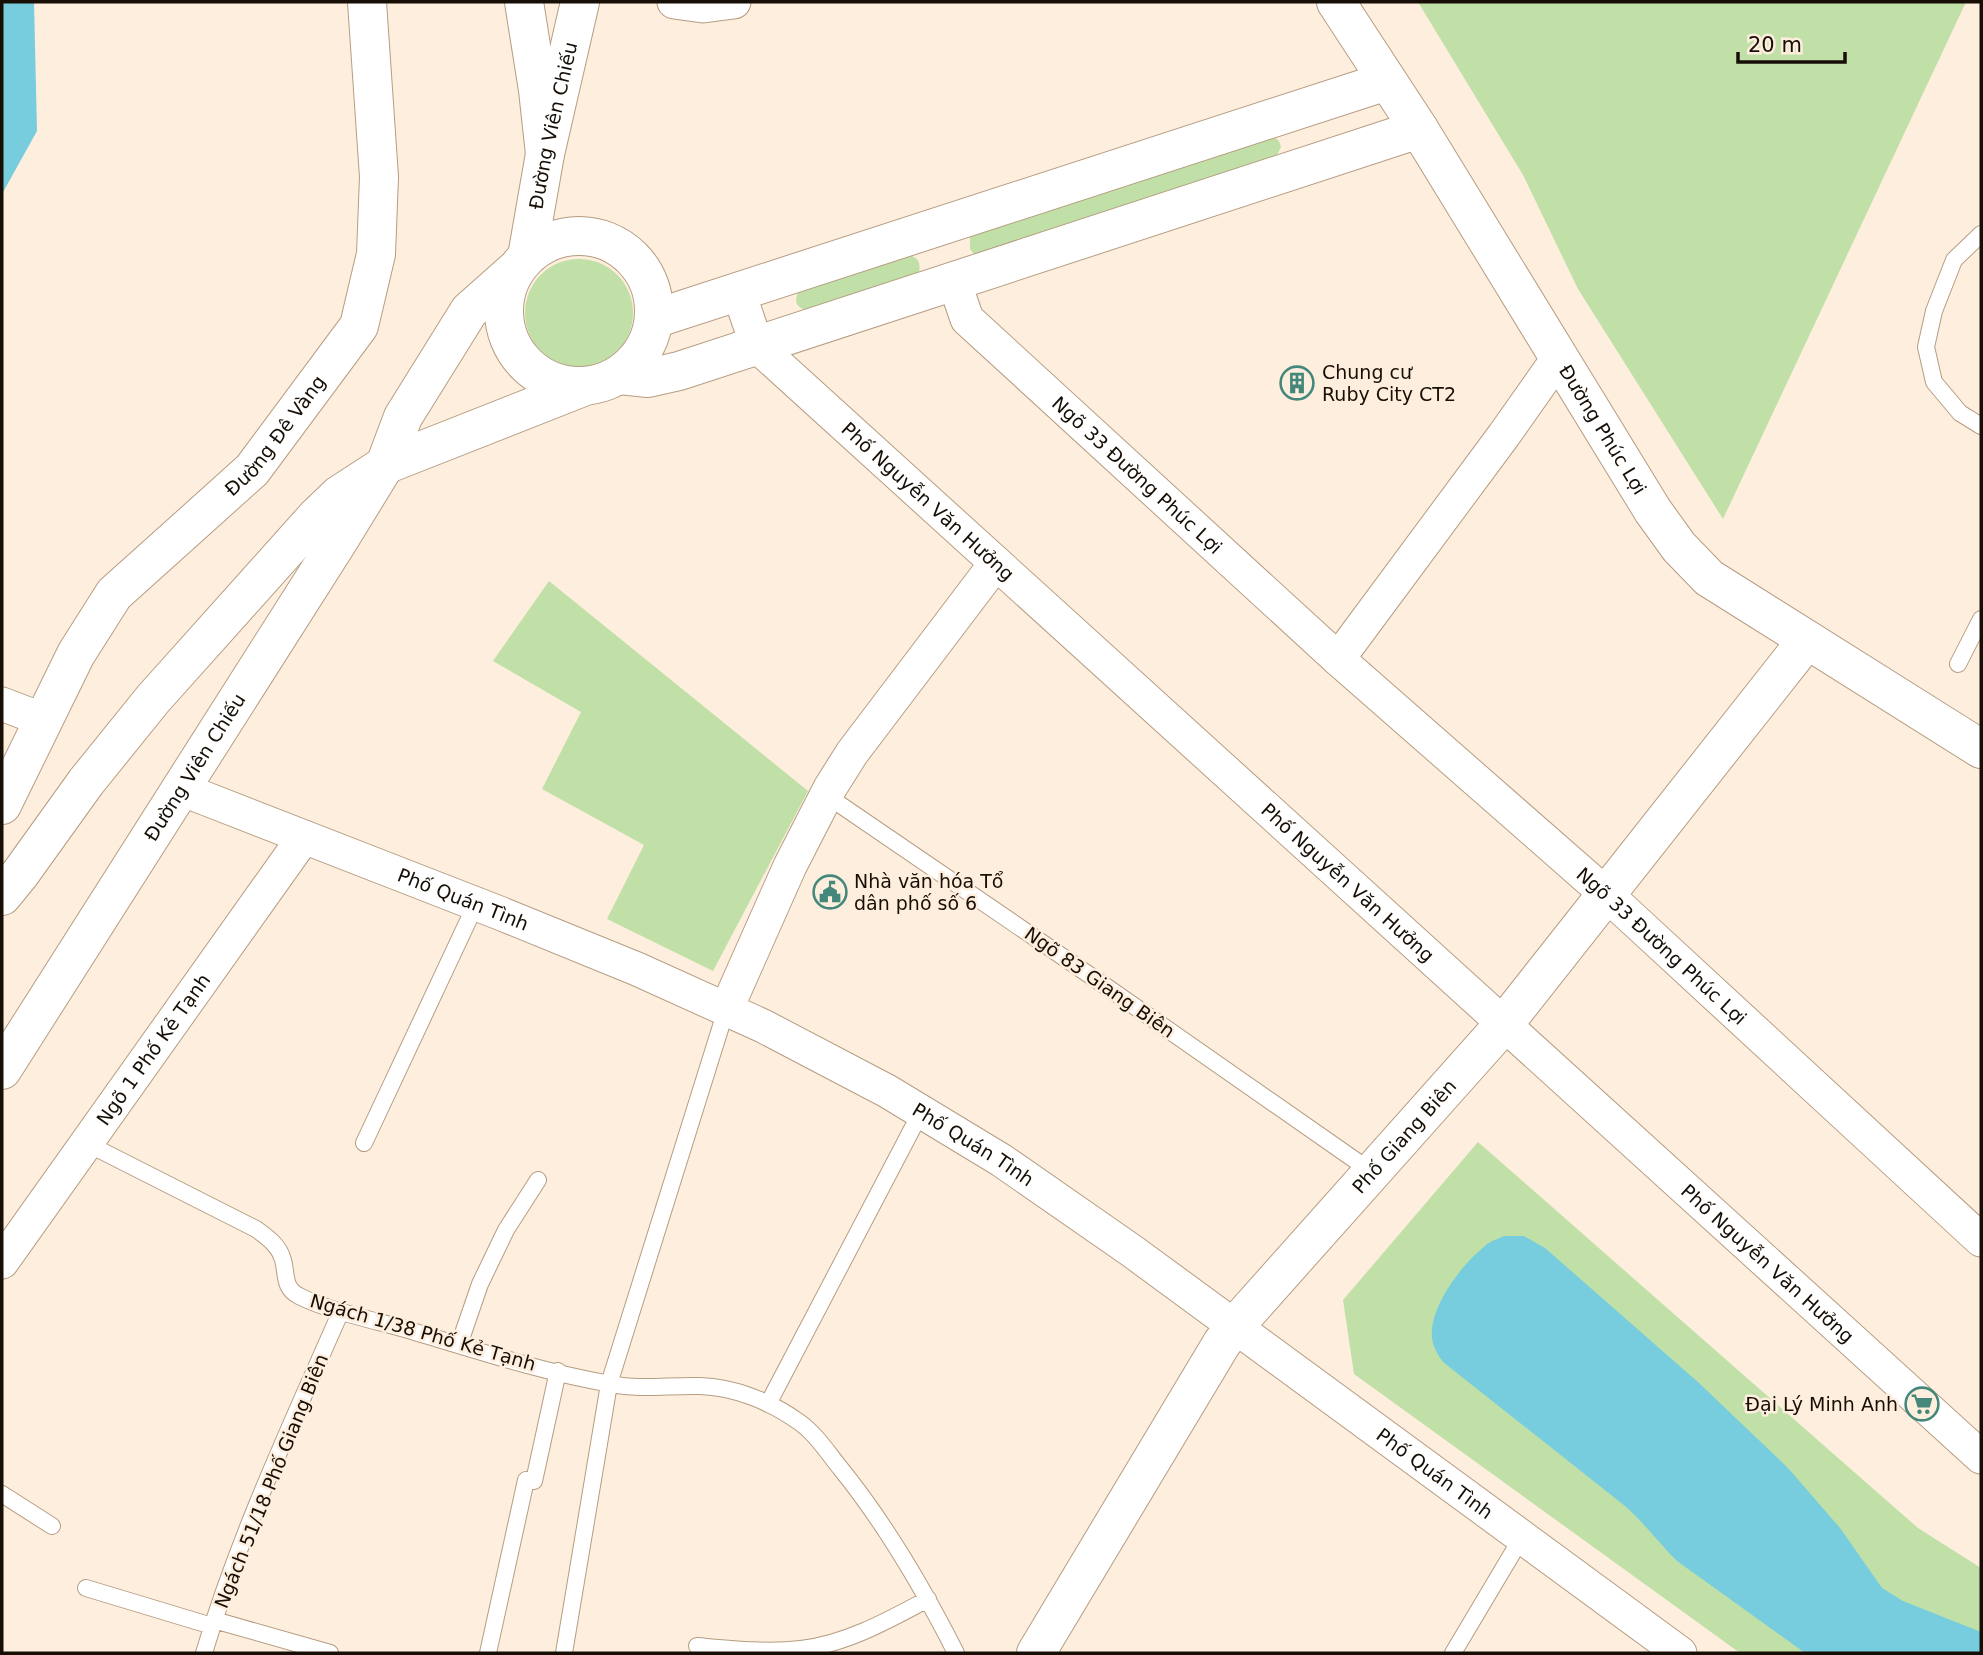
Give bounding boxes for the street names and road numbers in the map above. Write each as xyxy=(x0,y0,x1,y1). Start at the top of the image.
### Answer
street label: Đường Viên Chiếu xyxy=(525,40,581,211)
street label: Đường Phúc Lợi xyxy=(1555,361,1651,498)
street label: Đường Đê Vàng xyxy=(220,371,330,500)
street label: Ngõ 33 Đường Phúc Lợi xyxy=(1048,392,1227,558)
street label: Phố Nguyễn Văn Hưởng xyxy=(837,417,1019,585)
street label: Đường Viên Chiếu xyxy=(140,689,250,845)
street label: Phố Nguyễn Văn Hưởng xyxy=(1257,798,1439,966)
street label: Phố Quán Tình xyxy=(395,863,532,935)
street label: Ngõ 33 Đường Phúc Lợi xyxy=(1572,863,1751,1029)
street label: Ngõ 83 Giang Biên xyxy=(1021,922,1179,1042)
street label: Ngõ 1 Phố Kẻ Tạnh xyxy=(92,969,215,1129)
street label: Phố Giang Biên xyxy=(1348,1075,1460,1198)
street label: Phố Quán Tình xyxy=(909,1098,1038,1191)
street label: Phố Nguyễn Văn Hưởng xyxy=(1677,1180,1859,1347)
street label: Ngách 1/38 Phố Kẻ Tạnh xyxy=(308,1289,538,1375)
street label: Ngách 51/18 Phố Giang Biên xyxy=(210,1351,332,1611)
street label: Phố Quán Tình xyxy=(1372,1423,1497,1523)

